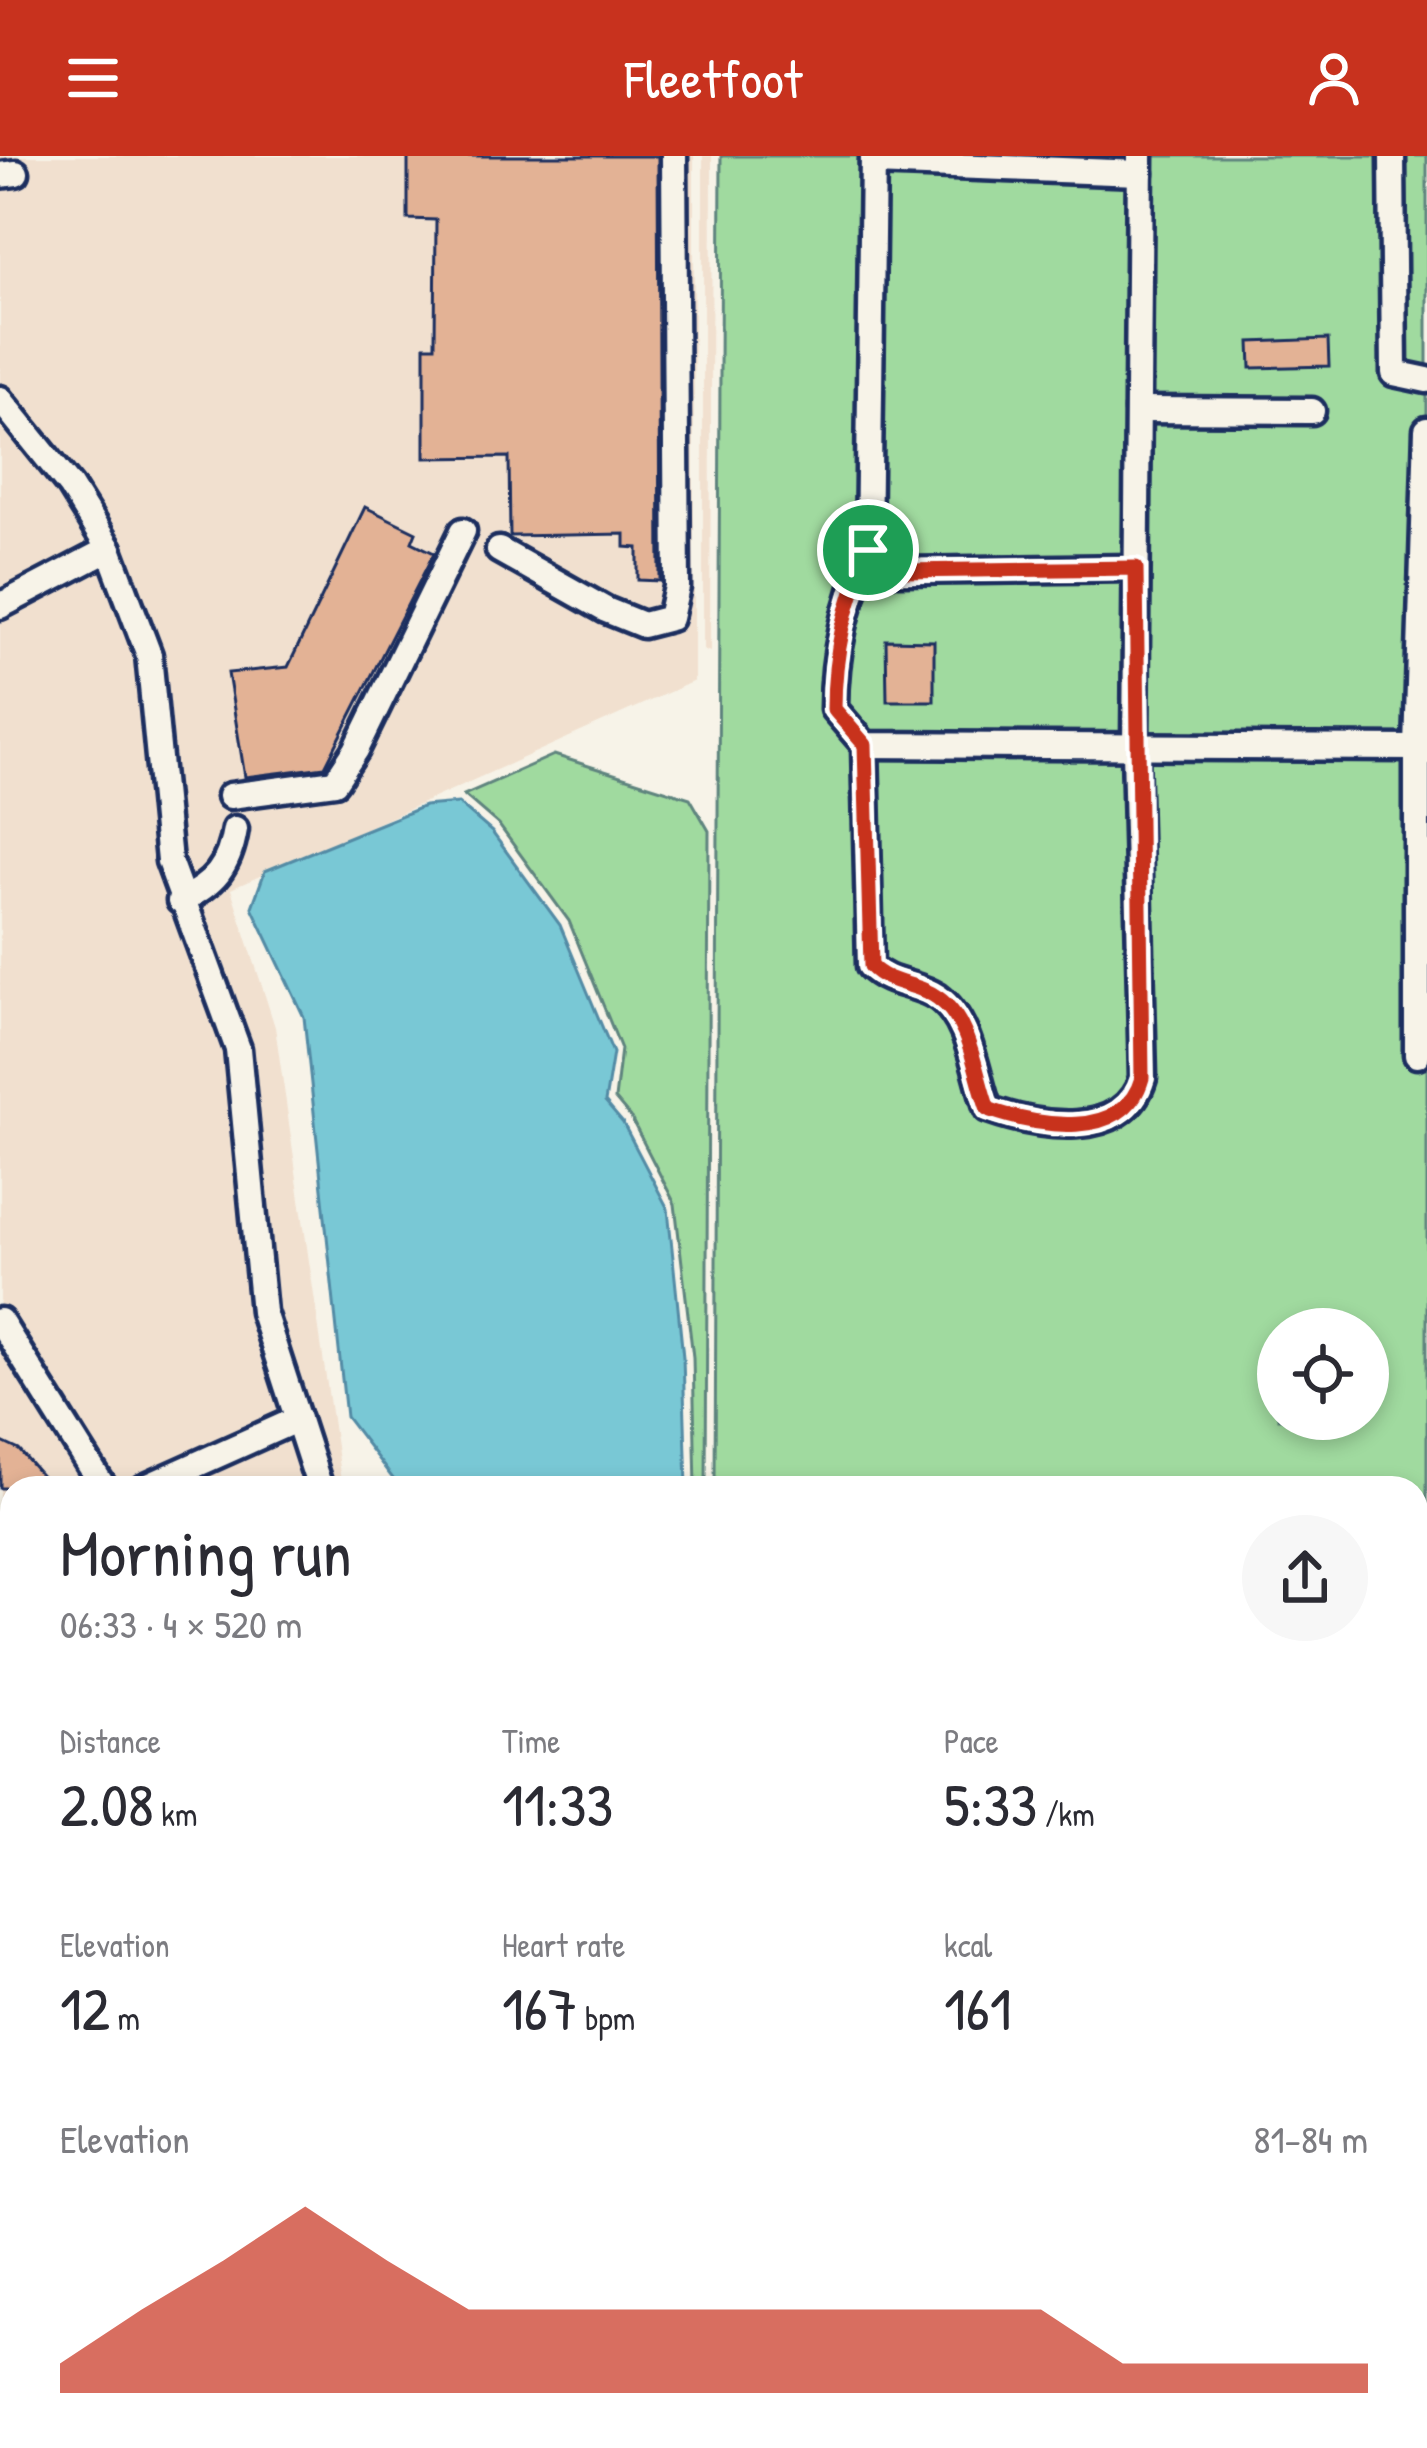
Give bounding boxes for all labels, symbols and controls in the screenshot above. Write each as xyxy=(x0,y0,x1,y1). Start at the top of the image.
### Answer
text: Fleetfoot xyxy=(625,42,802,115)
icon: menu xyxy=(60,45,126,111)
icon: person xyxy=(1301,45,1367,111)
pin xyxy=(817,499,919,601)
icon: arrive xyxy=(835,517,901,583)
map controls xyxy=(1257,1308,1389,1440)
button: locate xyxy=(1257,1308,1389,1440)
text: Morning run xyxy=(60,1507,352,1597)
button: share xyxy=(1242,1515,1368,1641)
text: 06:33 · 4 × 520 m xyxy=(60,1597,302,1650)
text: Distance xyxy=(60,1719,161,1763)
text: Time xyxy=(502,1719,560,1763)
text: Pace xyxy=(944,1719,999,1763)
text: 2.08 xyxy=(60,1763,154,1845)
text: 11:33 xyxy=(502,1763,613,1845)
text: 5:33 xyxy=(944,1763,1037,1845)
text: km xyxy=(154,1792,198,1836)
text: /km xyxy=(1037,1792,1095,1836)
text: Elevation xyxy=(60,1923,170,1967)
text: Heart rate xyxy=(502,1923,625,1967)
text: kcal xyxy=(944,1923,992,1967)
text: 12 xyxy=(60,1967,110,2049)
text: 167 xyxy=(502,1967,577,2049)
text: 161 xyxy=(944,1967,1012,2049)
text: m xyxy=(110,1996,140,2040)
text: bpm xyxy=(577,1996,635,2040)
text: Elevation xyxy=(60,2112,190,2165)
text: 81–84 m xyxy=(1254,2112,1368,2165)

